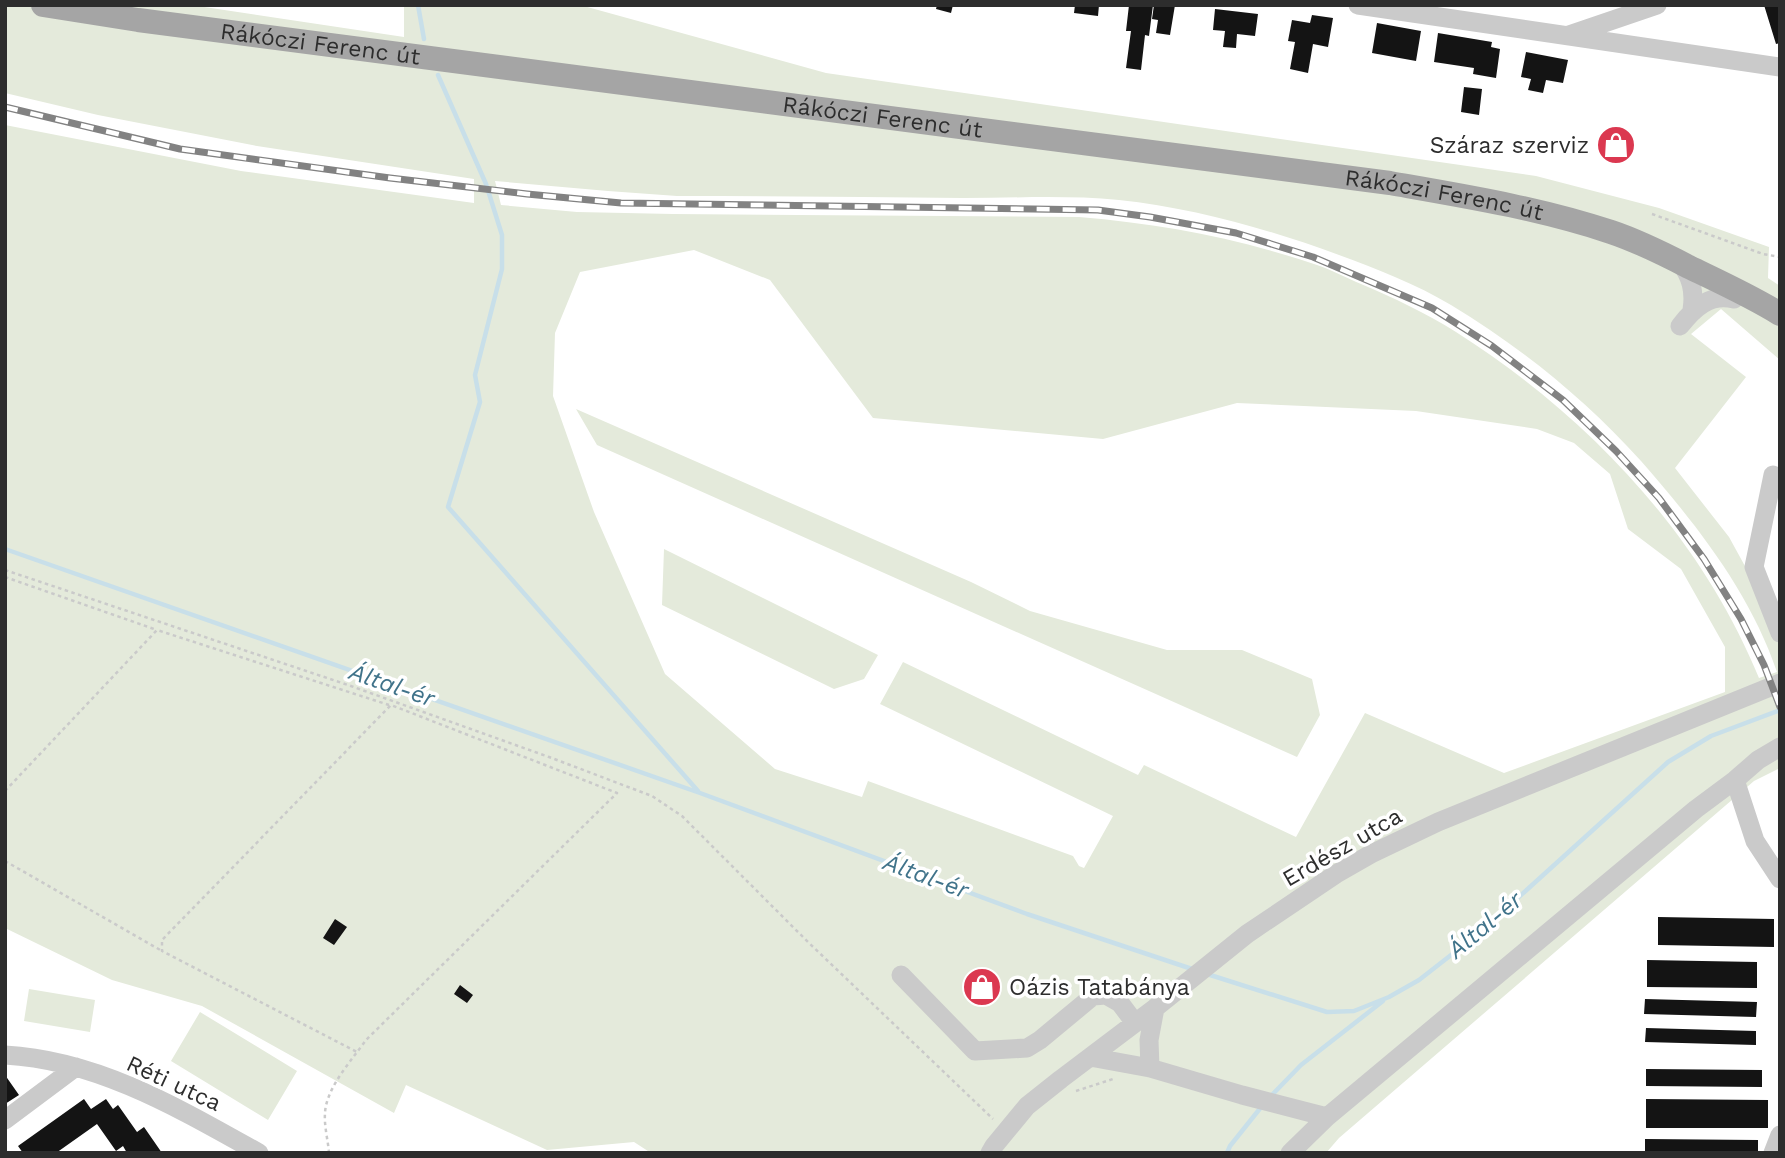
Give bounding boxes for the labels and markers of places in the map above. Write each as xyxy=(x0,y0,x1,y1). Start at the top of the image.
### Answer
shop icon: Száraz szerviz xyxy=(1595,124,1637,166)
place label: Száraz szerviz xyxy=(1430,132,1589,159)
shop icon: Oázis Tatabánya xyxy=(961,966,1003,1008)
place label: Oázis Tatabánya xyxy=(1009,974,1190,1001)

